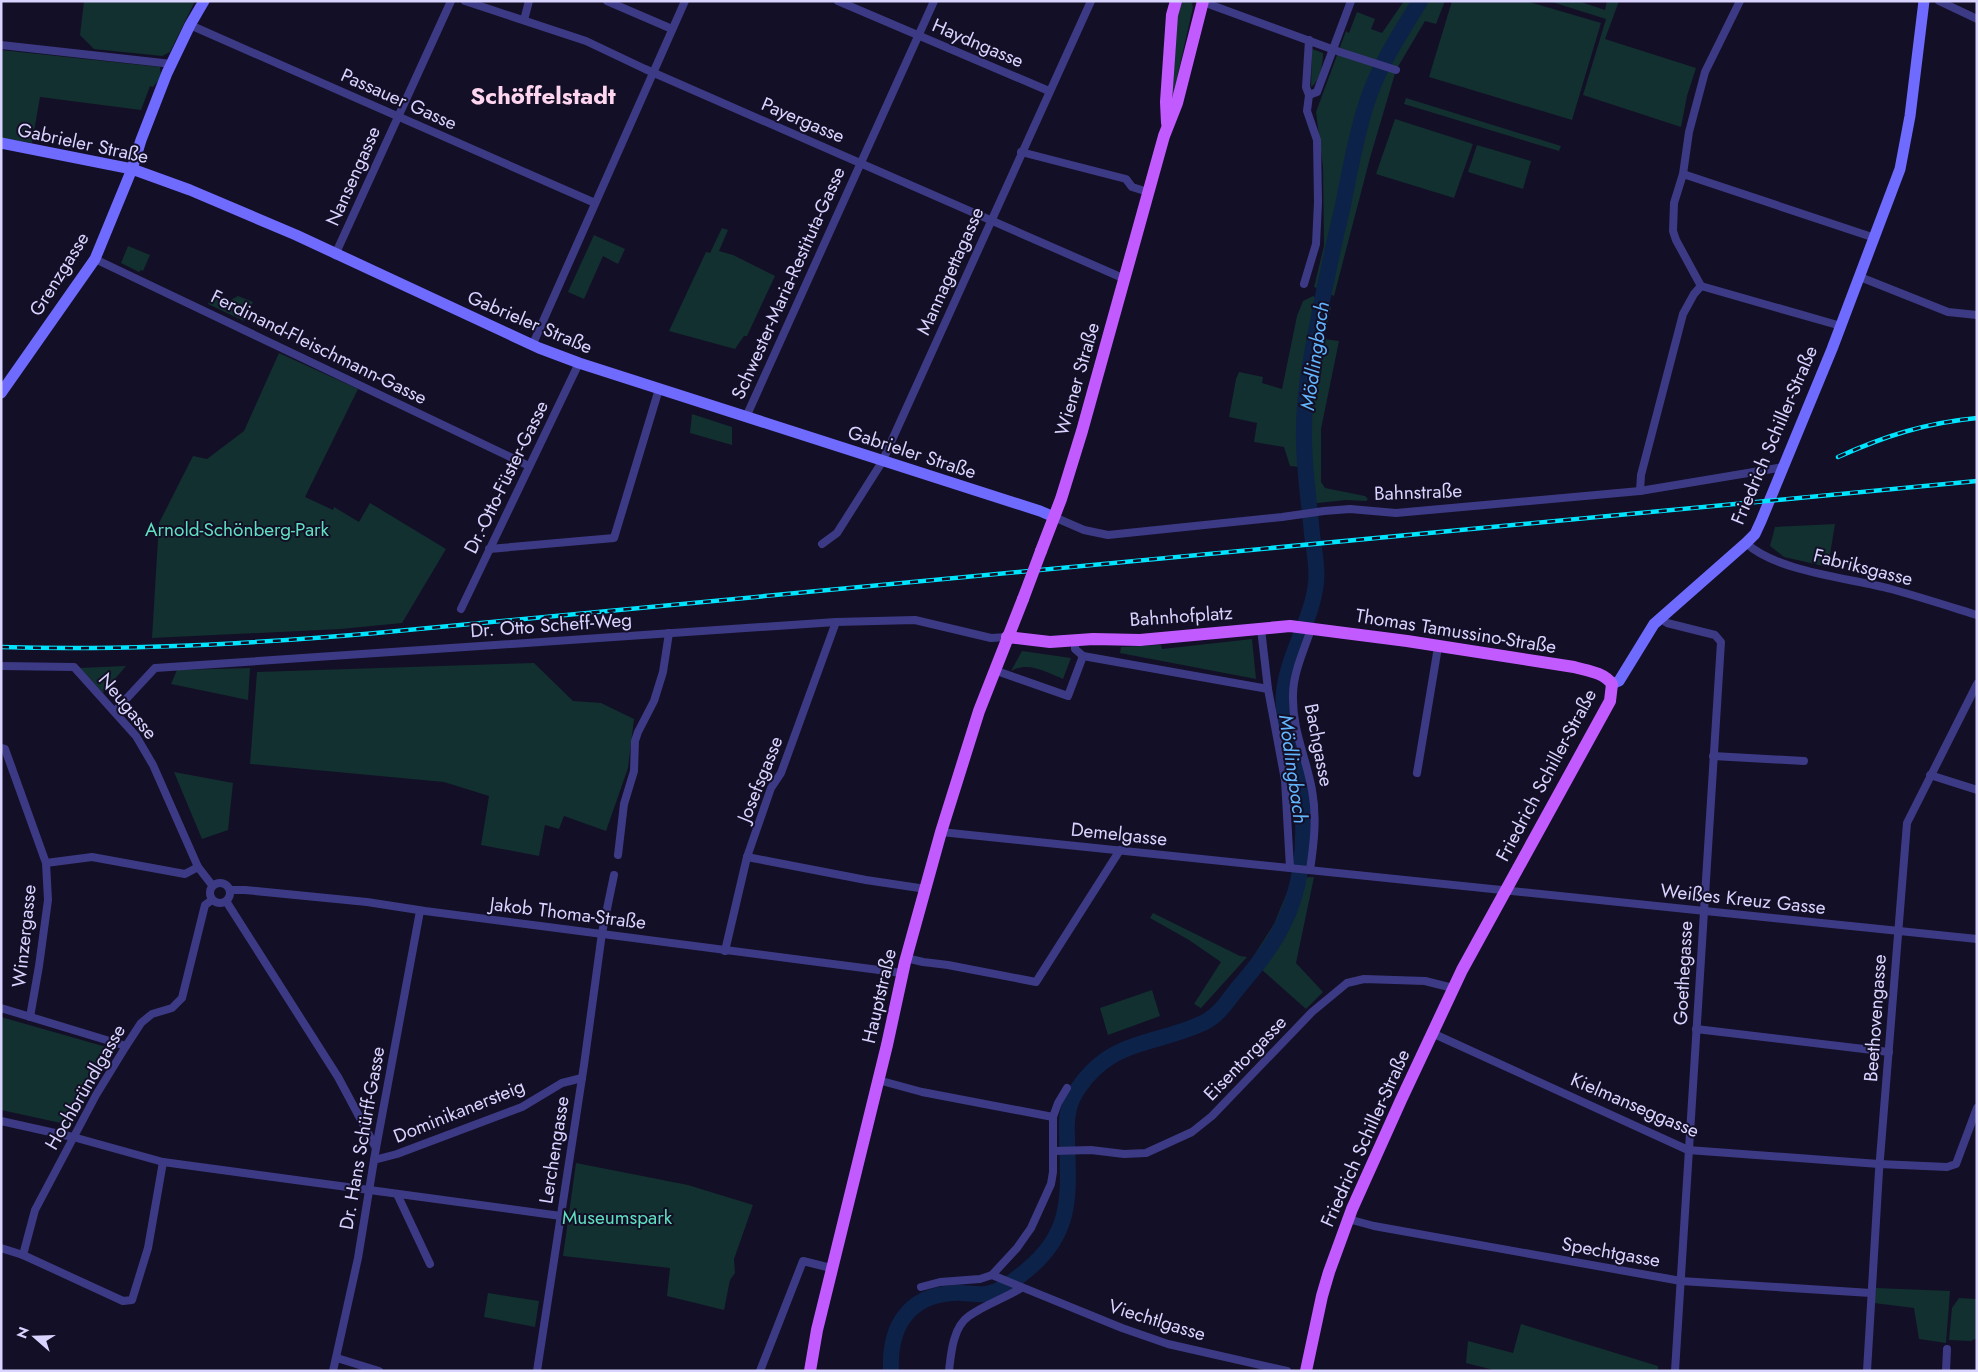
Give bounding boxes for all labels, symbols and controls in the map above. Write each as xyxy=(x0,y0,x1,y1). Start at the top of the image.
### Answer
street label: Haydngasse xyxy=(928,12,1028,74)
street label: Passauer Gasse xyxy=(337,61,461,137)
district label: Schöffelstadt xyxy=(470,78,616,113)
street label: Payergasse xyxy=(757,90,849,150)
street label: Gabrieler Straße xyxy=(15,116,151,170)
street label: Nansengasse xyxy=(319,122,387,230)
street label: Schwester-Maria-Restituta-Gasse xyxy=(724,162,852,404)
street label: Mannagettagasse xyxy=(910,202,990,339)
street label: Grenzgasse xyxy=(23,227,96,321)
street label: Ferdinand-Fleischmann-Gasse xyxy=(207,283,432,411)
street label: Gabrieler Straße xyxy=(463,283,597,361)
water label: Mödlingbach xyxy=(1293,300,1337,412)
street label: Wiener Straße xyxy=(1048,319,1106,439)
street label: Friedrich Schiller-Straße xyxy=(1724,341,1824,529)
street label: Dr.-Otto-Füster-Gasse xyxy=(457,396,555,558)
street label: Gabrieler Straße xyxy=(844,419,980,486)
street label: Bahnstraße xyxy=(1374,477,1463,507)
park label: Arnold-Schönberg-Park xyxy=(145,516,330,543)
street label: Fabriksgasse xyxy=(1811,542,1916,592)
street label: Bahnhofplatz xyxy=(1129,599,1234,633)
street label: Thomas Tamussino-Straße xyxy=(1354,602,1559,660)
street label: Dr. Otto Scheff-Weg xyxy=(469,606,633,644)
street label: Neugasse xyxy=(92,667,164,745)
street label: Friedrich Schiller-Straße xyxy=(1489,684,1603,866)
street label: Bachgasse xyxy=(1298,701,1340,789)
water label: Mödlingbach xyxy=(1271,713,1315,825)
street label: Josefsgasse xyxy=(729,732,790,829)
street label: Demelgasse xyxy=(1069,816,1169,853)
street label: Weißes Kreuz Gasse xyxy=(1659,877,1827,921)
street label: Winzergasse xyxy=(5,883,43,989)
street label: Jakob Thoma-Straße xyxy=(485,890,648,936)
street label: Goethegasse xyxy=(1667,920,1699,1026)
street label: Hauptstraße xyxy=(855,946,903,1046)
street label: Beethovengasse xyxy=(1857,953,1893,1083)
street label: Eisentorgasse xyxy=(1197,1009,1293,1107)
street label: Hochbründlgasse xyxy=(38,1019,132,1155)
street label: Dr. Hans Schürff-Gasse xyxy=(333,1044,391,1232)
street label: Friedrich Schiller-Straße xyxy=(1314,1045,1416,1231)
street label: Kielmanseggasse xyxy=(1567,1066,1704,1144)
street label: Dominikanersteig xyxy=(389,1072,529,1150)
street label: Lerchengasse xyxy=(532,1094,576,1206)
park label: Museumspark xyxy=(562,1204,673,1231)
street label: Spechtgasse xyxy=(1560,1230,1663,1274)
street label: Viechtlgasse xyxy=(1105,1292,1209,1348)
north arrow xyxy=(10,1312,60,1362)
text: N xyxy=(11,1324,34,1341)

